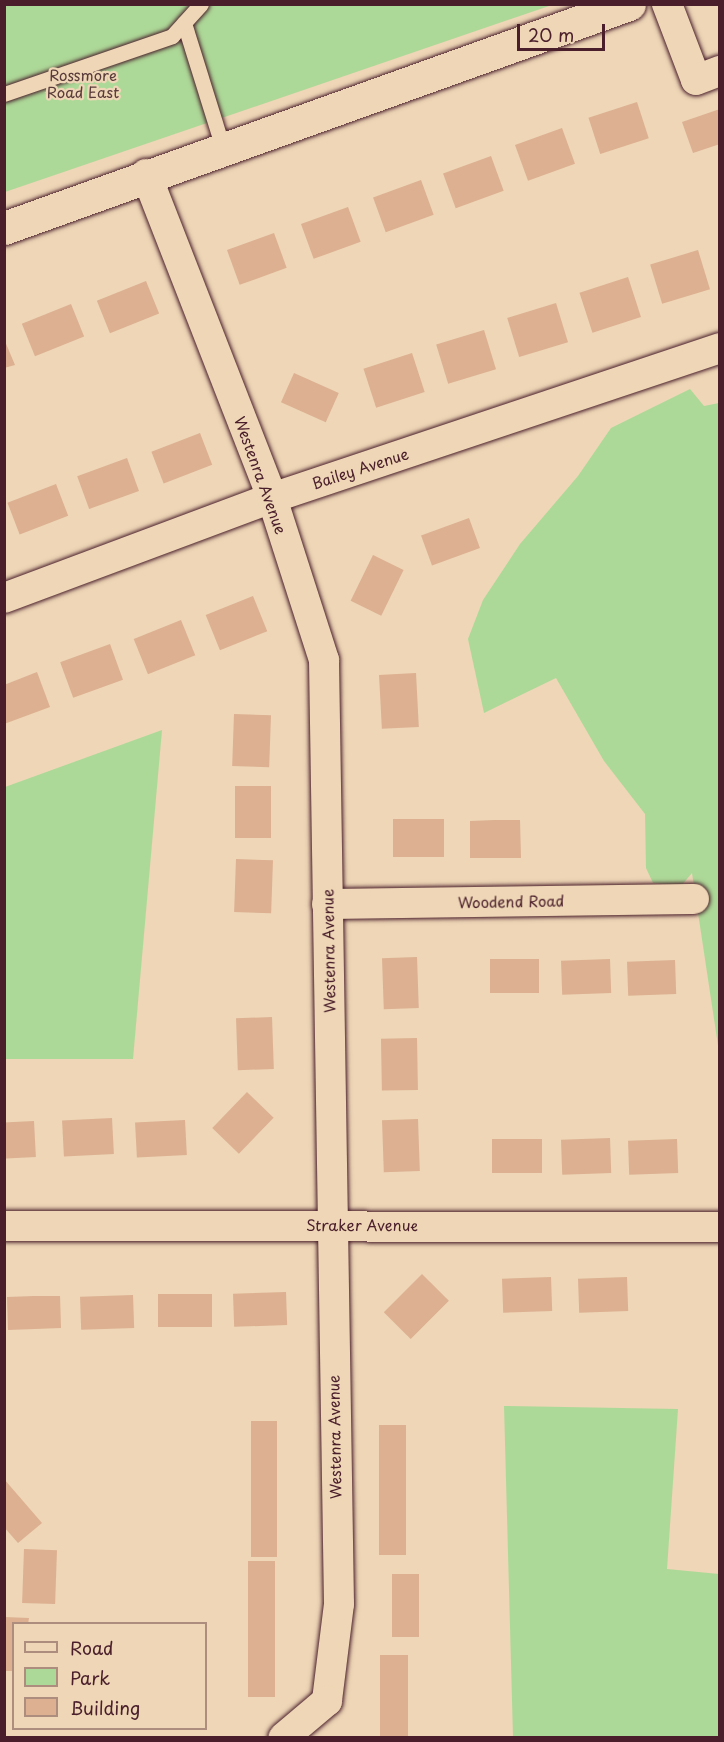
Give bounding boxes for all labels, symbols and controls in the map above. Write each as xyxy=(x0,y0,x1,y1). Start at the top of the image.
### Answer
scale bar xyxy=(520,12,608,50)
text: 20 m xyxy=(528,21,574,48)
park label: Rossmore Road East xyxy=(47,65,119,100)
street label: Westenra Avenue xyxy=(231,413,291,537)
street label: Bailey Avenue xyxy=(309,444,411,492)
street label: Westenra Avenue xyxy=(318,889,338,1013)
street label: Woodend Road xyxy=(458,891,564,911)
street label: Straker Avenue xyxy=(306,1216,418,1234)
street label: Westenra Avenue xyxy=(324,1375,344,1499)
legend xyxy=(12,1622,207,1730)
text: Road xyxy=(70,1634,114,1661)
text: Park xyxy=(70,1664,110,1691)
text: Building xyxy=(70,1694,140,1721)

